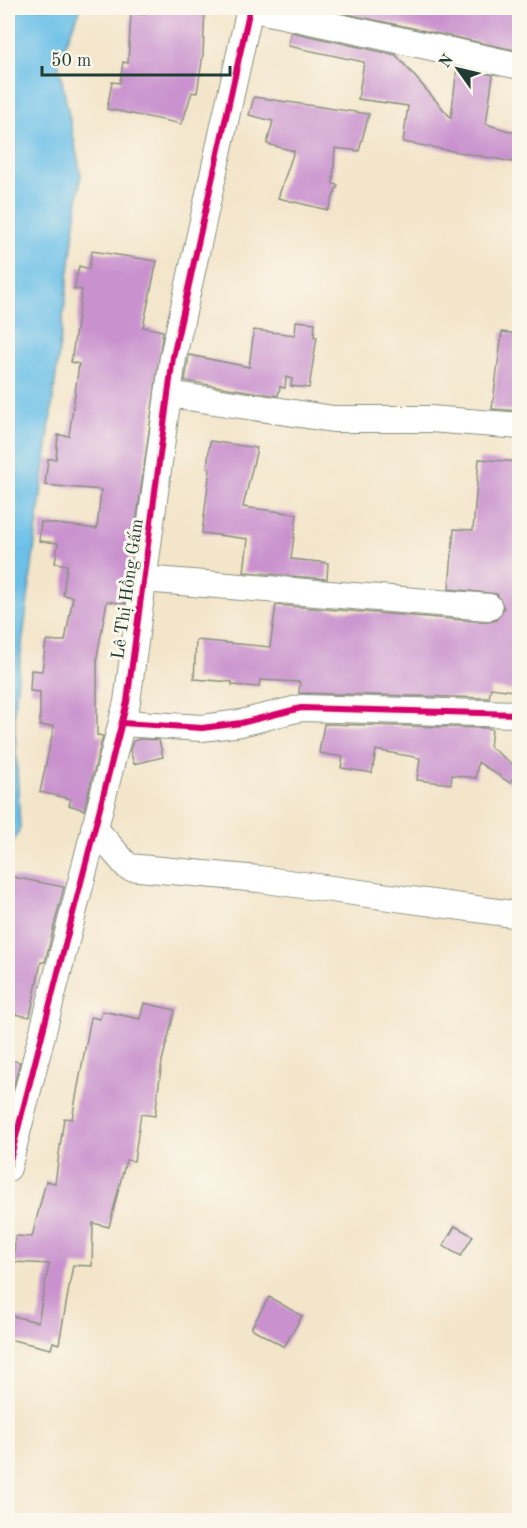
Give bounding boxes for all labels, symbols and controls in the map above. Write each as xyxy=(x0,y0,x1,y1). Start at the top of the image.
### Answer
scale bar xyxy=(42,39,230,77)
north arrow xyxy=(428,39,488,99)
text: 50 m xyxy=(51,52,91,70)
text: N xyxy=(437,52,458,71)
street label: Lê Thị Hồng Gấm xyxy=(106,517,147,661)

